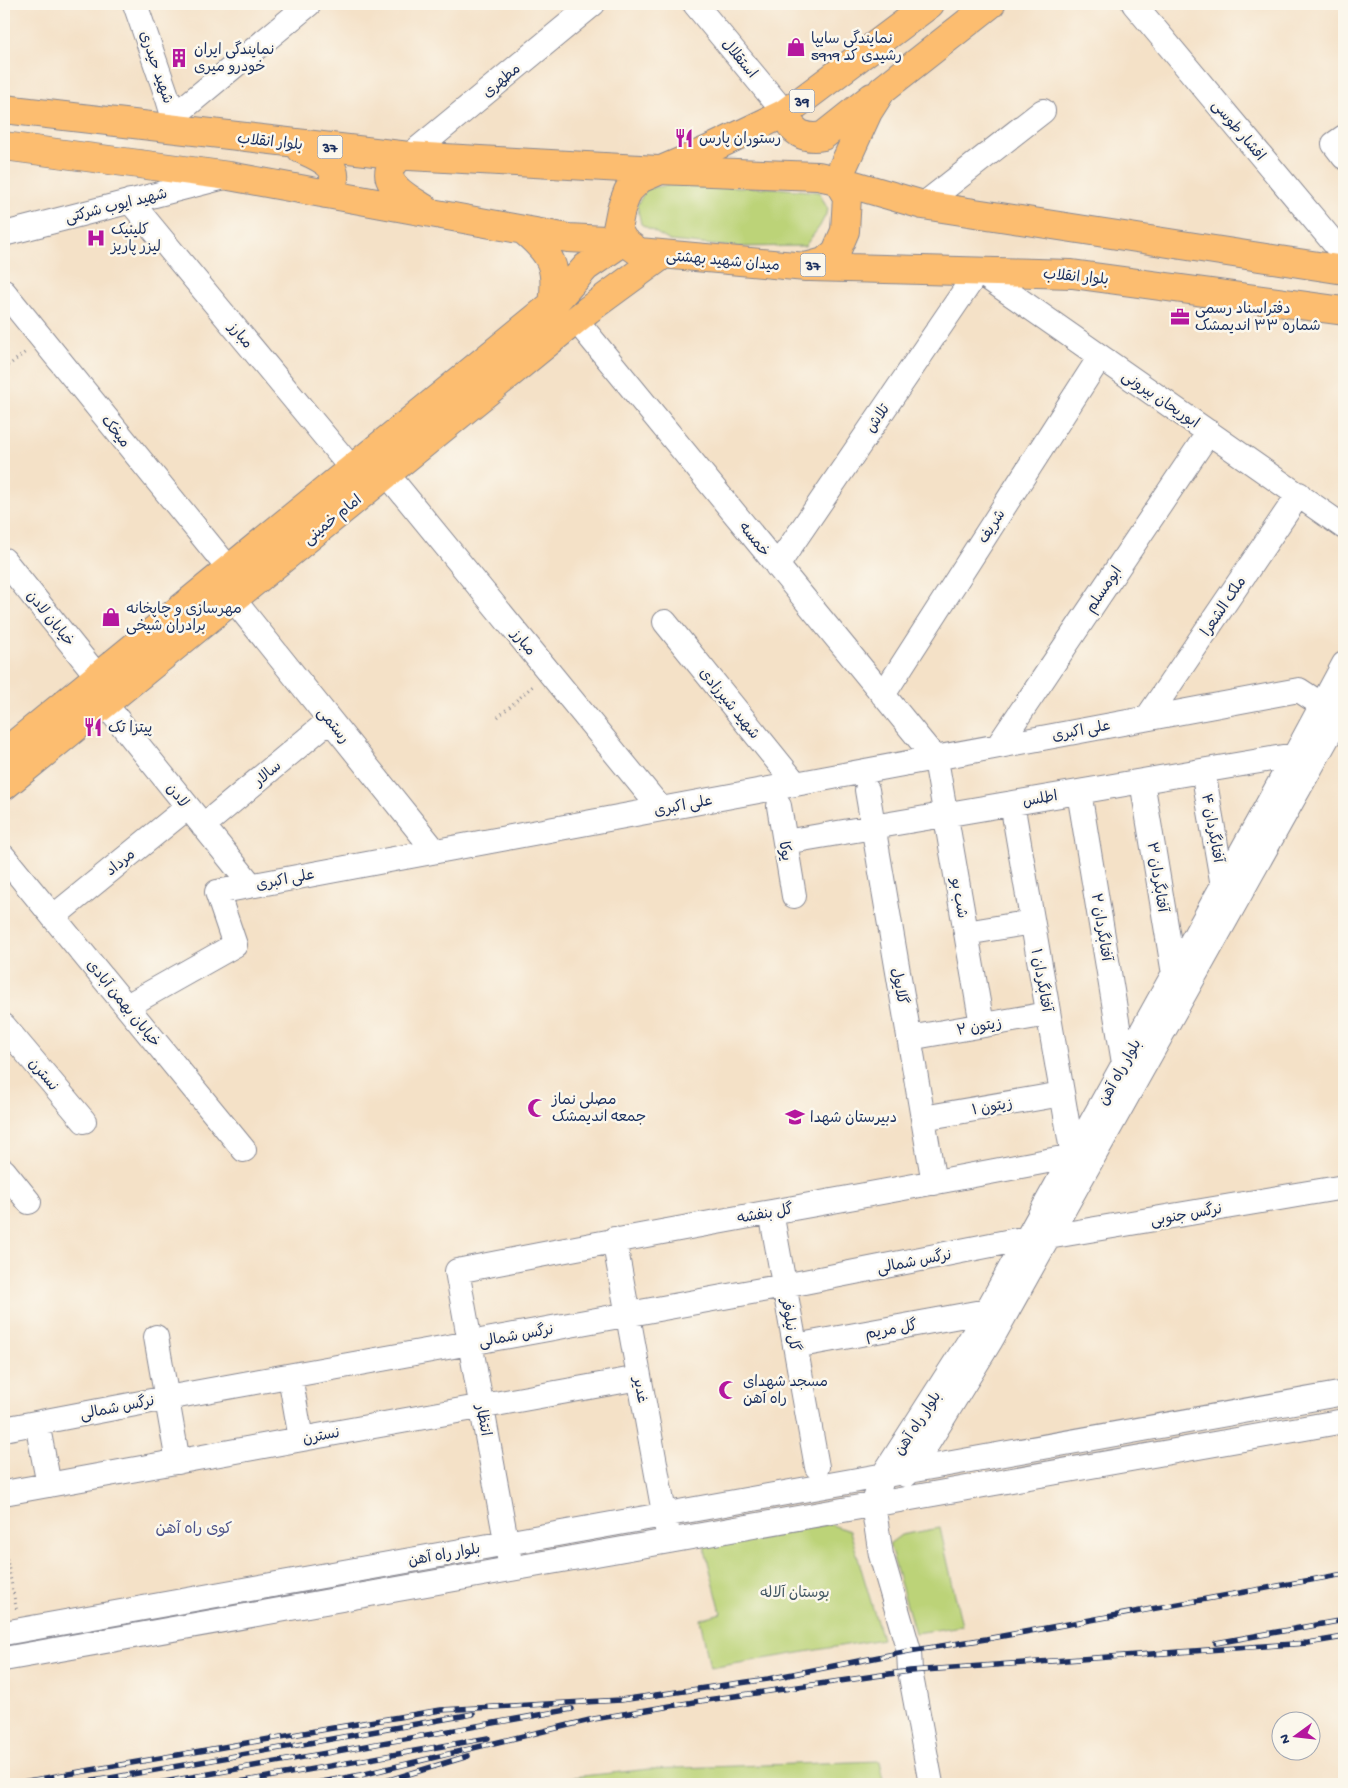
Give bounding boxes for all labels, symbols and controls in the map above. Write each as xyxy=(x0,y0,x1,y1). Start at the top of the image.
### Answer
street label: شهید حیدری xyxy=(134,29,176,107)
place label: نمایندگی سایپا رشیدی کد 5919 xyxy=(811,29,902,66)
street label: استقلال xyxy=(717,36,760,83)
shop icon: نمایندگی سایپا رشیدی کد 5919 xyxy=(785,36,807,58)
place label: نمایندگی ایران خودرو میری xyxy=(194,40,274,77)
building icon: نمایندگی ایران خودرو میری xyxy=(168,47,190,69)
street label: مطهری xyxy=(480,60,525,103)
road number: 39 xyxy=(790,90,814,112)
street label: افشار طوسی xyxy=(1207,97,1268,165)
restaurant icon: رستوران پارس xyxy=(673,127,695,149)
street label: بلوار انقلاب xyxy=(236,131,304,155)
place label: رستوران پارس xyxy=(699,131,781,149)
road number: 37 xyxy=(318,136,342,158)
street label: شهید ایوب شرکتی xyxy=(63,186,169,228)
place label: کلینیک لیزر پاریز xyxy=(109,222,161,257)
hospital icon: کلینیک لیزر پاریز xyxy=(85,227,107,249)
street label: میدان شهید بهشتی xyxy=(665,248,780,276)
road number: 37 xyxy=(800,254,826,276)
street label: بلوار انقلاب xyxy=(1042,266,1109,290)
place label: دفتراسناد رسمی شماره ۳۳ اندیمشک xyxy=(1195,301,1321,336)
office icon: دفتراسناد رسمی شماره ۳۳ اندیمشک xyxy=(1169,306,1191,328)
street label: مبارز xyxy=(223,319,256,353)
street label: ابوریحان بیرونی xyxy=(1118,368,1202,433)
street label: تلاش xyxy=(863,401,895,437)
street label: میخک xyxy=(96,412,133,452)
street label: امام خمینی xyxy=(300,491,366,550)
street label: شریف xyxy=(975,507,1010,547)
street label: خمسه xyxy=(734,519,773,561)
street label: ابومسلم xyxy=(1083,563,1128,617)
street label: ملک الشعرا xyxy=(1198,574,1251,640)
street label: خیابان لادن xyxy=(22,588,77,651)
place label: مهرسازی و چاپخانه برادران شیخی xyxy=(126,601,242,636)
shop icon: مهرسازی و چاپخانه برادران شیخی xyxy=(100,606,122,628)
street label: مبارز xyxy=(506,626,539,660)
street label: شهید شیرزادی xyxy=(694,665,763,743)
street label: رستمی xyxy=(312,704,353,748)
restaurant icon: پیتزا تک xyxy=(82,716,104,738)
street label: علی اکبری xyxy=(1051,717,1112,746)
place label: پیتزا تک xyxy=(108,720,152,738)
street label: سالار xyxy=(250,758,286,792)
street label: لادن xyxy=(161,781,192,812)
street label: اطلس xyxy=(1021,788,1059,812)
street label: علی اکبری xyxy=(653,792,714,821)
street label: آفتابگردان ۴ xyxy=(1196,792,1228,866)
street label: یوکا xyxy=(773,840,795,863)
street label: آفتابگردان ۳ xyxy=(1142,841,1173,915)
street label: مرداد xyxy=(103,846,140,881)
street label: علی اکبری xyxy=(255,866,316,895)
street label: شب بو xyxy=(945,876,970,920)
street label: آفتابگردان ۲ xyxy=(1086,892,1116,964)
street label: آفتابگردان ۱ xyxy=(1026,947,1057,1015)
street label: خیابان بهمن آبادی xyxy=(82,956,164,1052)
street label: گلایول xyxy=(886,966,912,1006)
street label: زیتون ۲ xyxy=(955,1015,1003,1041)
street label: بلوار راه آهن xyxy=(1094,1036,1146,1109)
street label: نسترن xyxy=(24,1055,61,1095)
place label: مصلی نماز جمعه اندیمشک xyxy=(551,1092,646,1127)
street label: زیتون ۱ xyxy=(971,1096,1014,1120)
mosque icon: مصلی نماز جمعه اندیمشک xyxy=(526,1097,548,1119)
school or university icon: دبیرستان شهدا xyxy=(784,1106,806,1128)
place label: دبیرستان شهدا xyxy=(810,1110,897,1128)
street label: گل بنفشه xyxy=(736,1199,795,1229)
street label: نرگس جنوبی xyxy=(1149,1199,1224,1231)
street label: نرگس شمالی xyxy=(875,1245,953,1279)
street label: گل نیلوفر xyxy=(775,1296,804,1353)
street label: گل مریم xyxy=(864,1316,919,1345)
street label: نرگس شمالی xyxy=(477,1320,555,1352)
street label: غدیر xyxy=(628,1374,650,1405)
place label: مسجد شهدای راه آهن xyxy=(743,1374,828,1409)
mosque icon: مسجد شهدای راه آهن xyxy=(717,1379,739,1401)
street label: بلوار راه آهن xyxy=(890,1388,946,1460)
street label: نرگس شمالی xyxy=(78,1391,156,1425)
street label: انتظار xyxy=(470,1402,494,1438)
street label: نسترن xyxy=(301,1425,341,1449)
district label: کوی راه آهن xyxy=(156,1520,233,1540)
street label: بلوار راه آهن xyxy=(407,1540,482,1571)
park label: بوستان آلاله xyxy=(760,1584,830,1603)
north arrow xyxy=(1270,1710,1320,1760)
text: N xyxy=(1276,1732,1295,1745)

